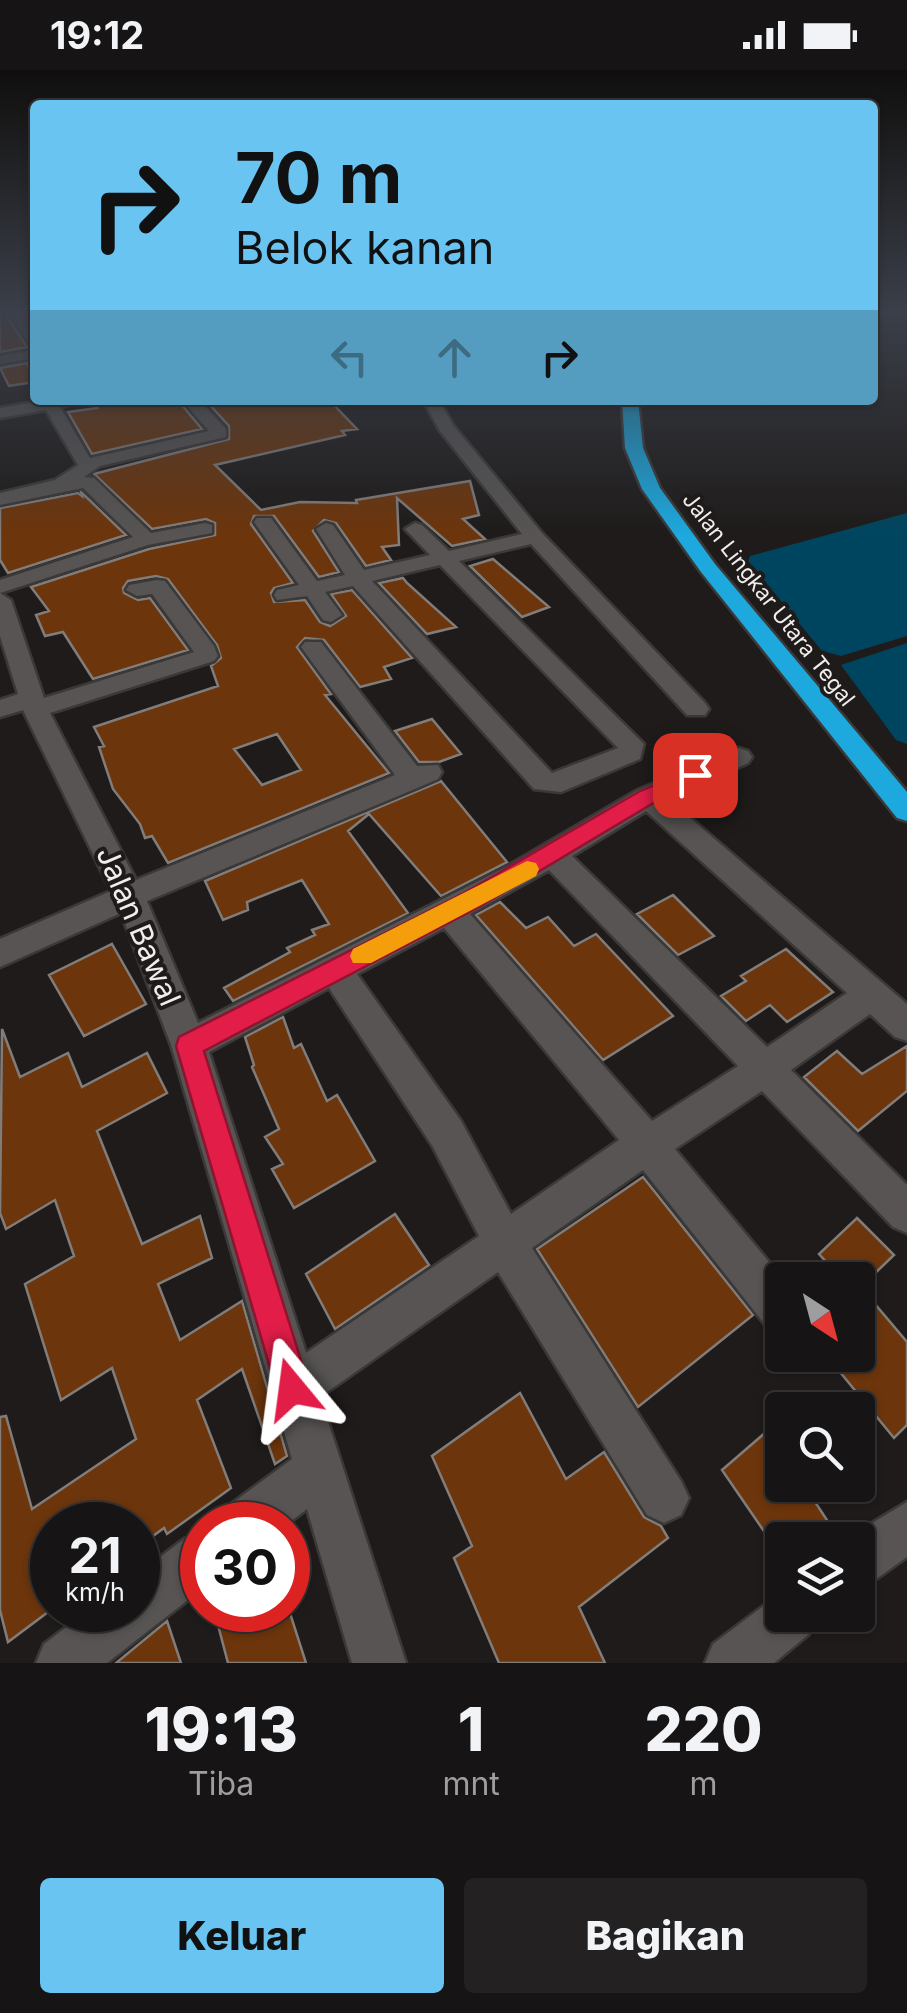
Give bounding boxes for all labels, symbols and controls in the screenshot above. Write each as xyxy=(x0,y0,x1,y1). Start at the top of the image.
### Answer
text: 19:12 xyxy=(50,12,144,58)
text: 70 m xyxy=(235,135,402,220)
icon: right xyxy=(70,140,200,270)
text: Belok kanan xyxy=(235,220,494,275)
icon: left xyxy=(322,330,377,385)
icon: ahead xyxy=(427,330,482,385)
icon: right xyxy=(532,330,587,385)
street label: Jalan Lingkar Utara Tegal xyxy=(677,487,861,711)
pin xyxy=(653,733,738,818)
icon: arrive xyxy=(668,748,723,803)
street label: Jalan Bawal xyxy=(89,841,189,1011)
north arrow xyxy=(765,1262,875,1372)
map controls xyxy=(765,1262,875,1632)
position arrow xyxy=(240,1337,344,1441)
button: search xyxy=(765,1392,875,1502)
speed limit sign: 30 xyxy=(180,1502,310,1632)
button: layers xyxy=(765,1522,875,1632)
text: 21 xyxy=(68,1525,122,1585)
text: km/h xyxy=(65,1577,125,1607)
text: 19:13 xyxy=(145,1693,298,1765)
text: 1 xyxy=(458,1693,484,1765)
text: 220 xyxy=(644,1693,762,1765)
text: Tiba xyxy=(188,1764,254,1803)
text: mnt xyxy=(442,1764,500,1803)
text: m xyxy=(689,1764,717,1803)
button: Keluar xyxy=(40,1878,444,1993)
button: Bagikan xyxy=(464,1878,867,1993)

